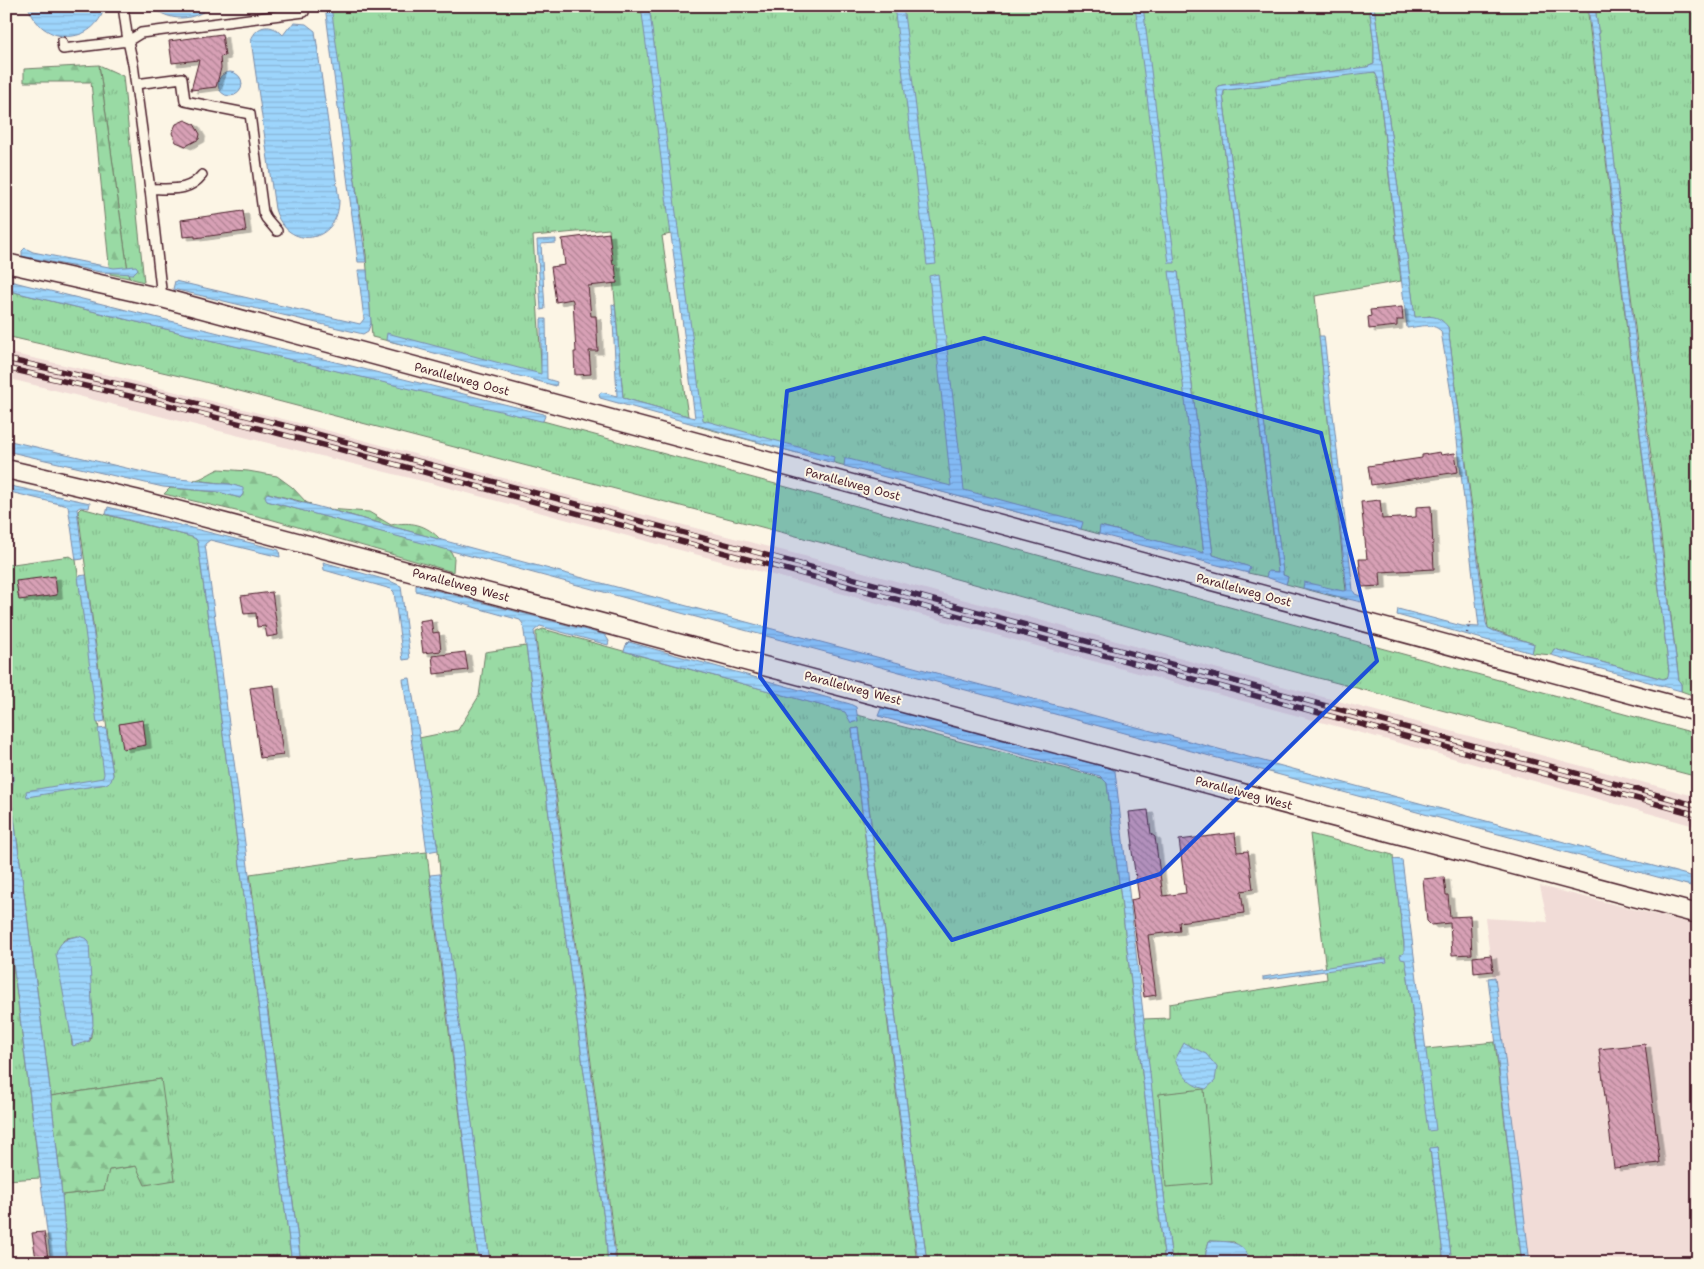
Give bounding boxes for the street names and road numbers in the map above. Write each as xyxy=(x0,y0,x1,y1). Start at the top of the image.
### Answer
street label: Parallelweg Oost xyxy=(412,359,512,399)
street label: Parallelweg Oost xyxy=(803,464,903,504)
street label: Parallelweg West xyxy=(411,564,511,606)
street label: Parallelweg Oost xyxy=(1194,570,1294,610)
street label: Parallelweg West xyxy=(803,667,903,709)
street label: Parallelweg West xyxy=(1194,772,1294,814)

